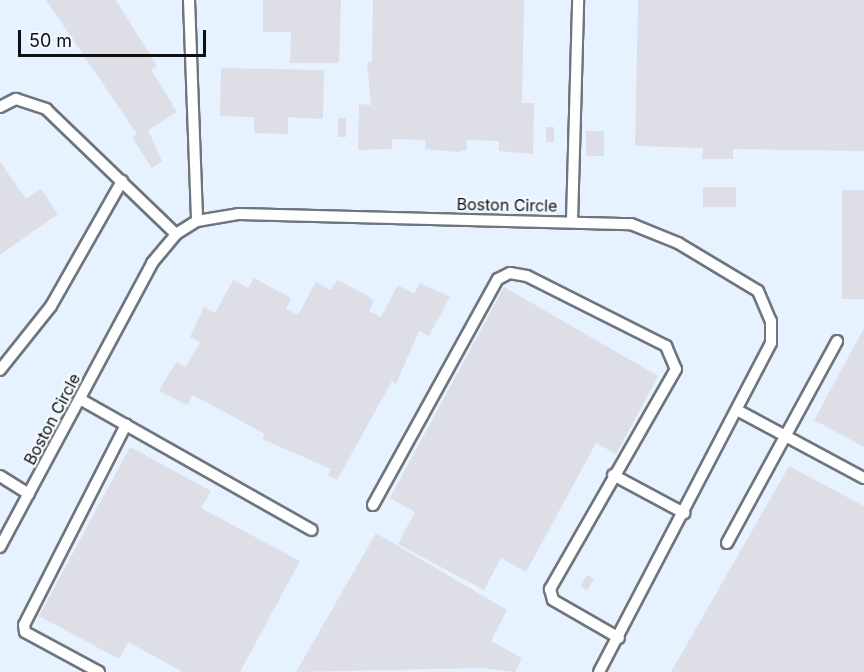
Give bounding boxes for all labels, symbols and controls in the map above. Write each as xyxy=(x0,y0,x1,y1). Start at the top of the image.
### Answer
scale bar xyxy=(21,18,208,56)
text: 50 m xyxy=(29,30,72,51)
street label: Boston Circle xyxy=(456,195,558,215)
street label: Boston Circle xyxy=(20,370,84,468)

